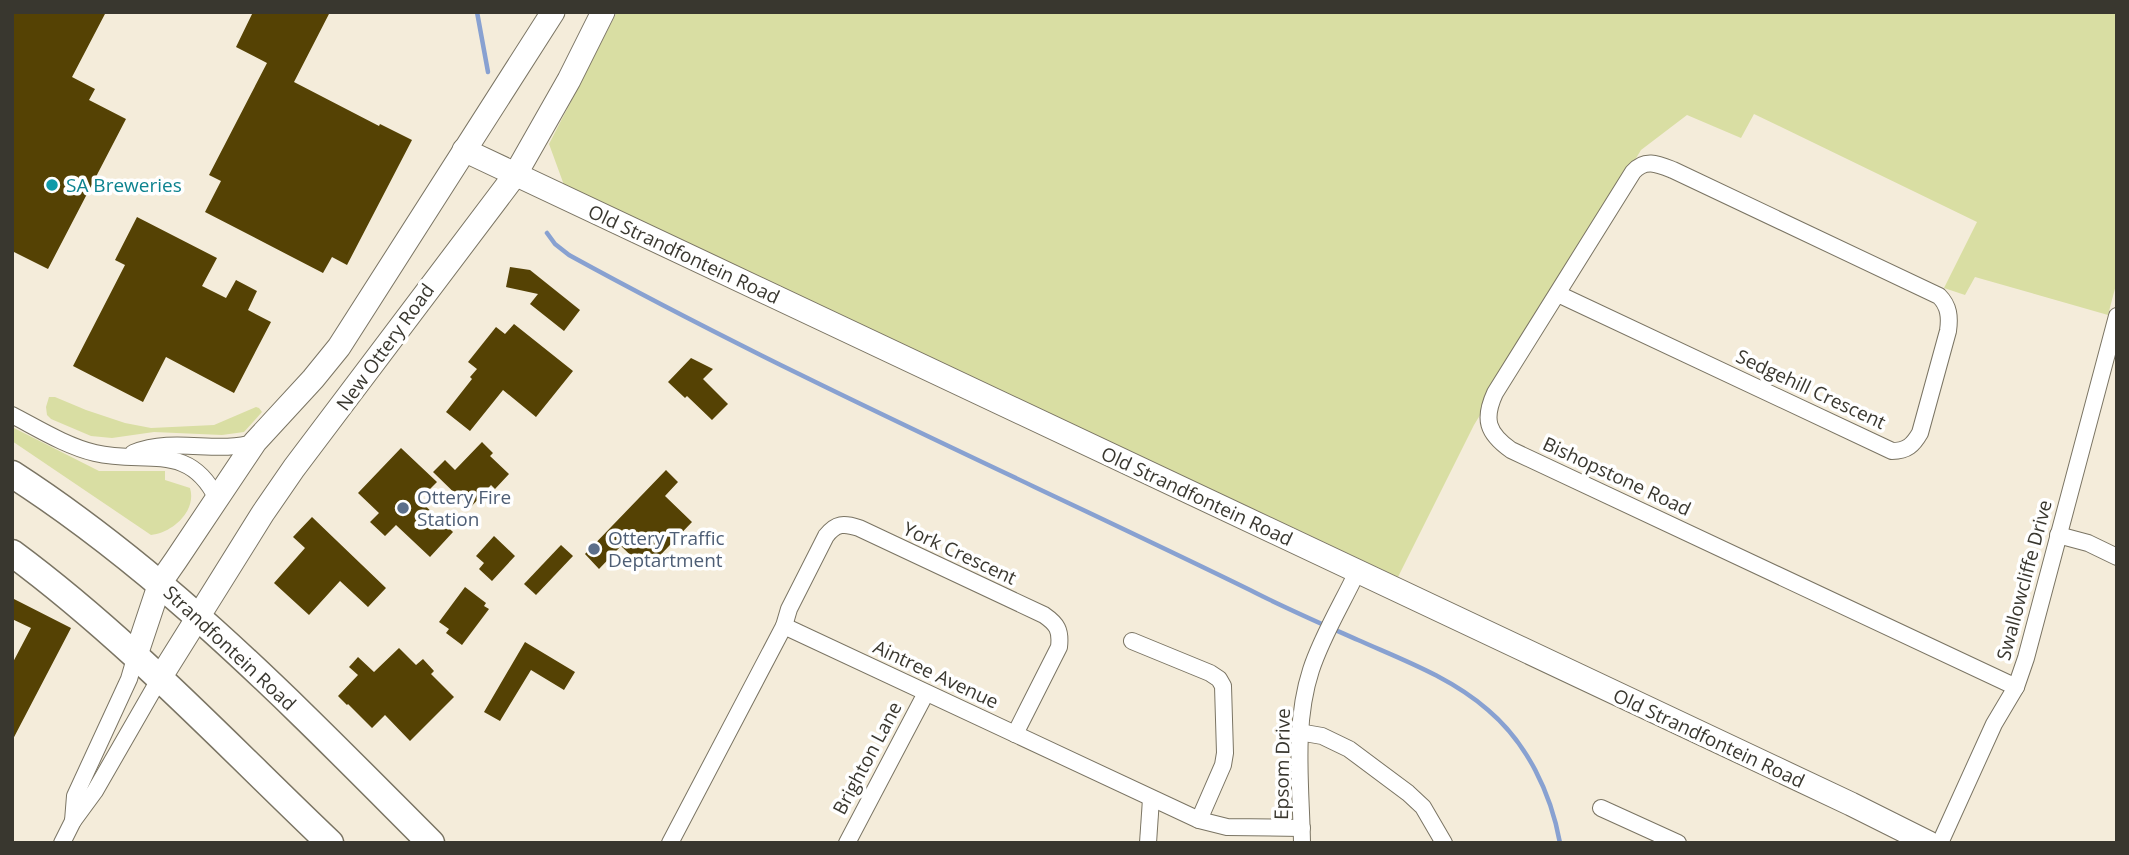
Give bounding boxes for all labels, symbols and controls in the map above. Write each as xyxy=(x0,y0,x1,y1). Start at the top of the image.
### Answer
place label: SA Breweries xyxy=(66,172,182,198)
marker: SA Breweries xyxy=(44,177,60,193)
street label: Old Strandfontein Road xyxy=(584,198,784,310)
street label: New Ottery Road xyxy=(330,278,440,416)
street label: Sedgehill Crescent xyxy=(1732,343,1890,435)
street label: Bishopstone Road xyxy=(1539,430,1695,522)
street label: Old Strandfontein Road xyxy=(1097,440,1297,552)
place label: Ottery Fire Station xyxy=(417,484,511,532)
street label: Swallowcliffe Drive xyxy=(1990,497,2058,663)
marker: Ottery Fire Station xyxy=(395,500,411,516)
street label: York Crescent xyxy=(899,515,1021,591)
place label: Ottery Traffic Deptartment xyxy=(608,525,725,573)
marker: Ottery Traffic Deptartment xyxy=(586,541,602,557)
street label: Strandfontein Road xyxy=(158,580,302,716)
street label: Aintree Avenue xyxy=(869,634,1003,714)
street label: Old Strandfontein Road xyxy=(1609,682,1809,794)
street label: Brighton Lane xyxy=(826,697,908,819)
street label: Epsom Drive xyxy=(1268,708,1296,820)

